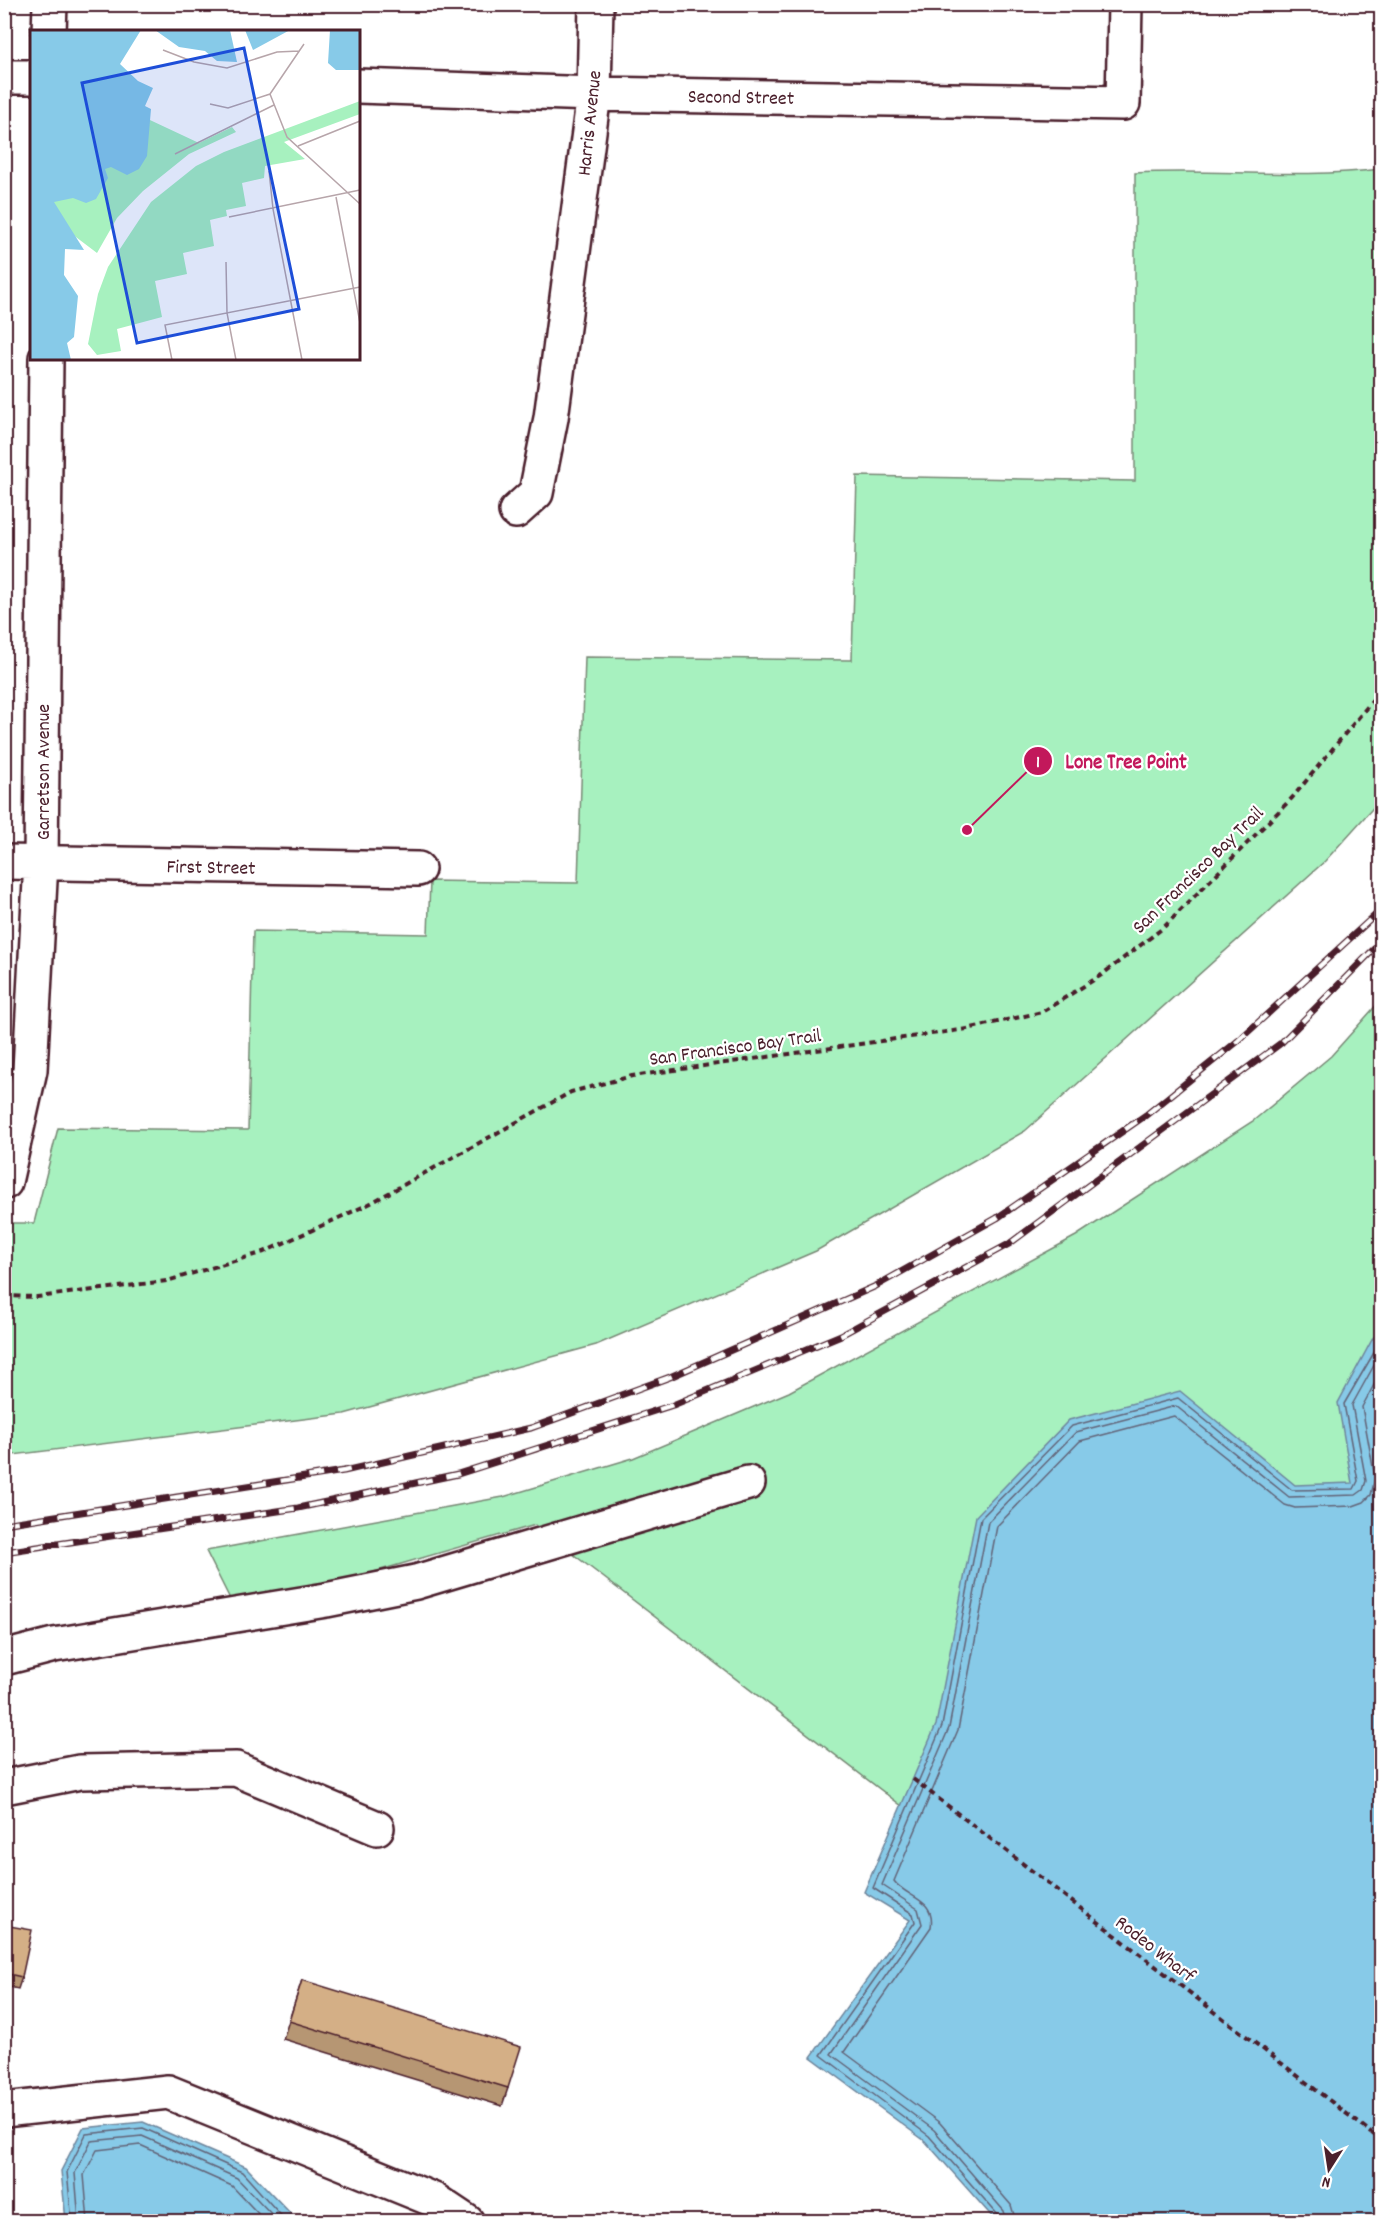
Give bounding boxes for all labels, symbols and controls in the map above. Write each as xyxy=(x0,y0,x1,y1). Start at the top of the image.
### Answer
inset map xyxy=(30,30,360,360)
street label: Harris Avenue xyxy=(572,69,610,177)
street label: Second Street xyxy=(688,84,794,114)
street label: Garretson Avenue xyxy=(31,704,59,840)
callout: Lone Tree Point xyxy=(1023,741,1198,780)
text: Lone Tree Point xyxy=(1065,749,1187,779)
text: 1 xyxy=(1036,751,1040,776)
street label: San Francisco Bay Trail xyxy=(1127,801,1271,941)
street label: First Street xyxy=(166,854,256,884)
street label: San Francisco Bay Trail xyxy=(648,1023,823,1075)
street label: Rodeo Wharf xyxy=(1108,1910,1201,1991)
north arrow xyxy=(1299,2139,1359,2199)
text: N xyxy=(1320,2169,1333,2193)

